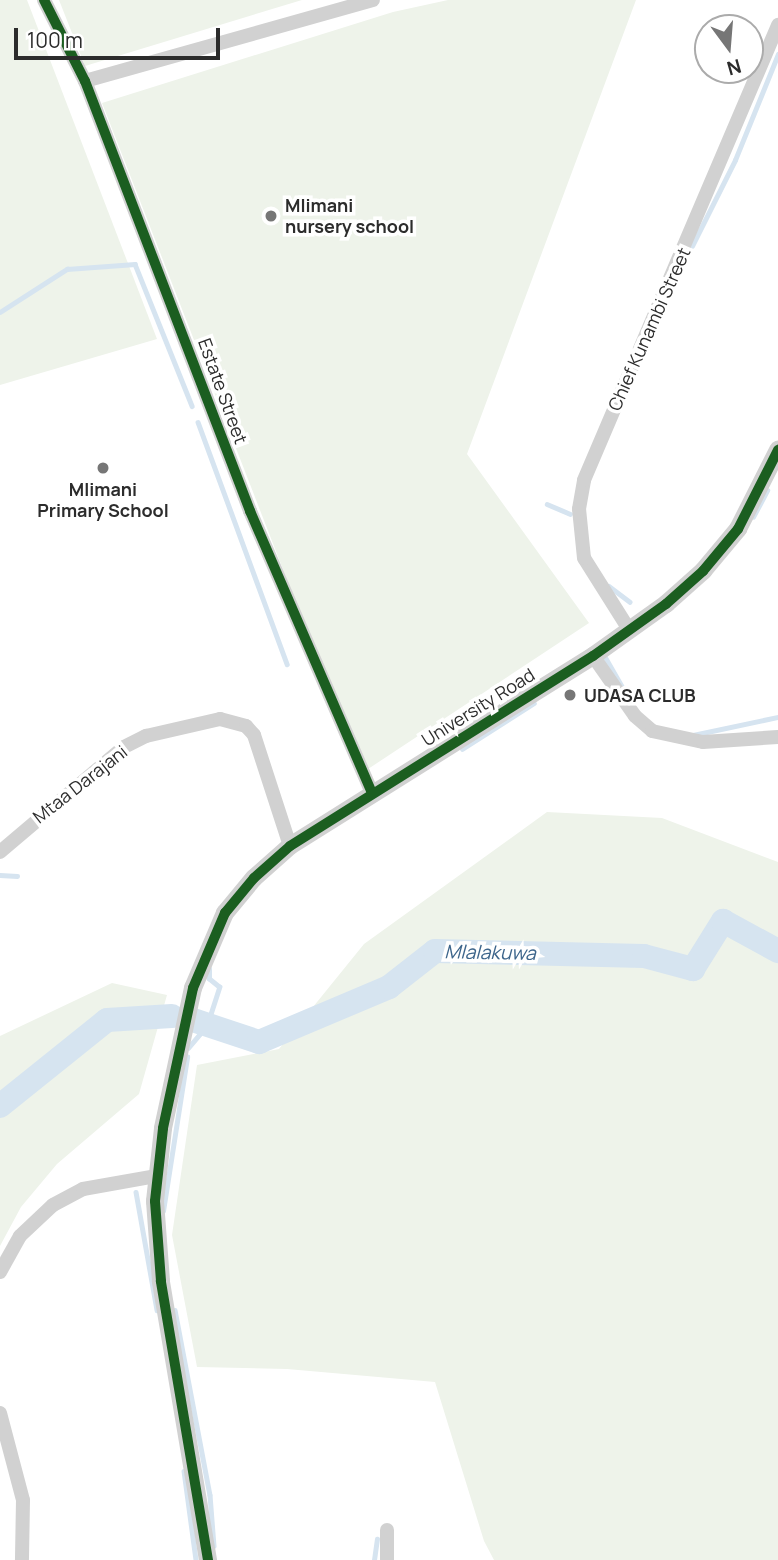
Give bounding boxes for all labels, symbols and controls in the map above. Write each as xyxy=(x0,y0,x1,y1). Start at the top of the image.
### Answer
scale bar xyxy=(18,14,224,58)
north arrow xyxy=(694,14,764,84)
text: 100 m xyxy=(27,26,83,54)
text: N xyxy=(724,53,744,82)
place label: Mlimani nursery school xyxy=(285,195,414,238)
marker: Mlimani nursery school xyxy=(263,208,279,224)
street label: Chief Kunambi Street xyxy=(603,244,695,414)
street label: Estate Street xyxy=(194,335,252,447)
marker: Mlimani Primary School xyxy=(95,460,111,476)
place label: Mlimani Primary School xyxy=(37,479,169,522)
street label: University Road xyxy=(417,664,539,750)
place label: UDASA CLUB xyxy=(584,684,696,706)
marker: UDASA CLUB xyxy=(562,687,578,703)
street label: Mtaa Darajani xyxy=(29,741,131,827)
water label: Mlalakuwa xyxy=(444,941,536,965)

